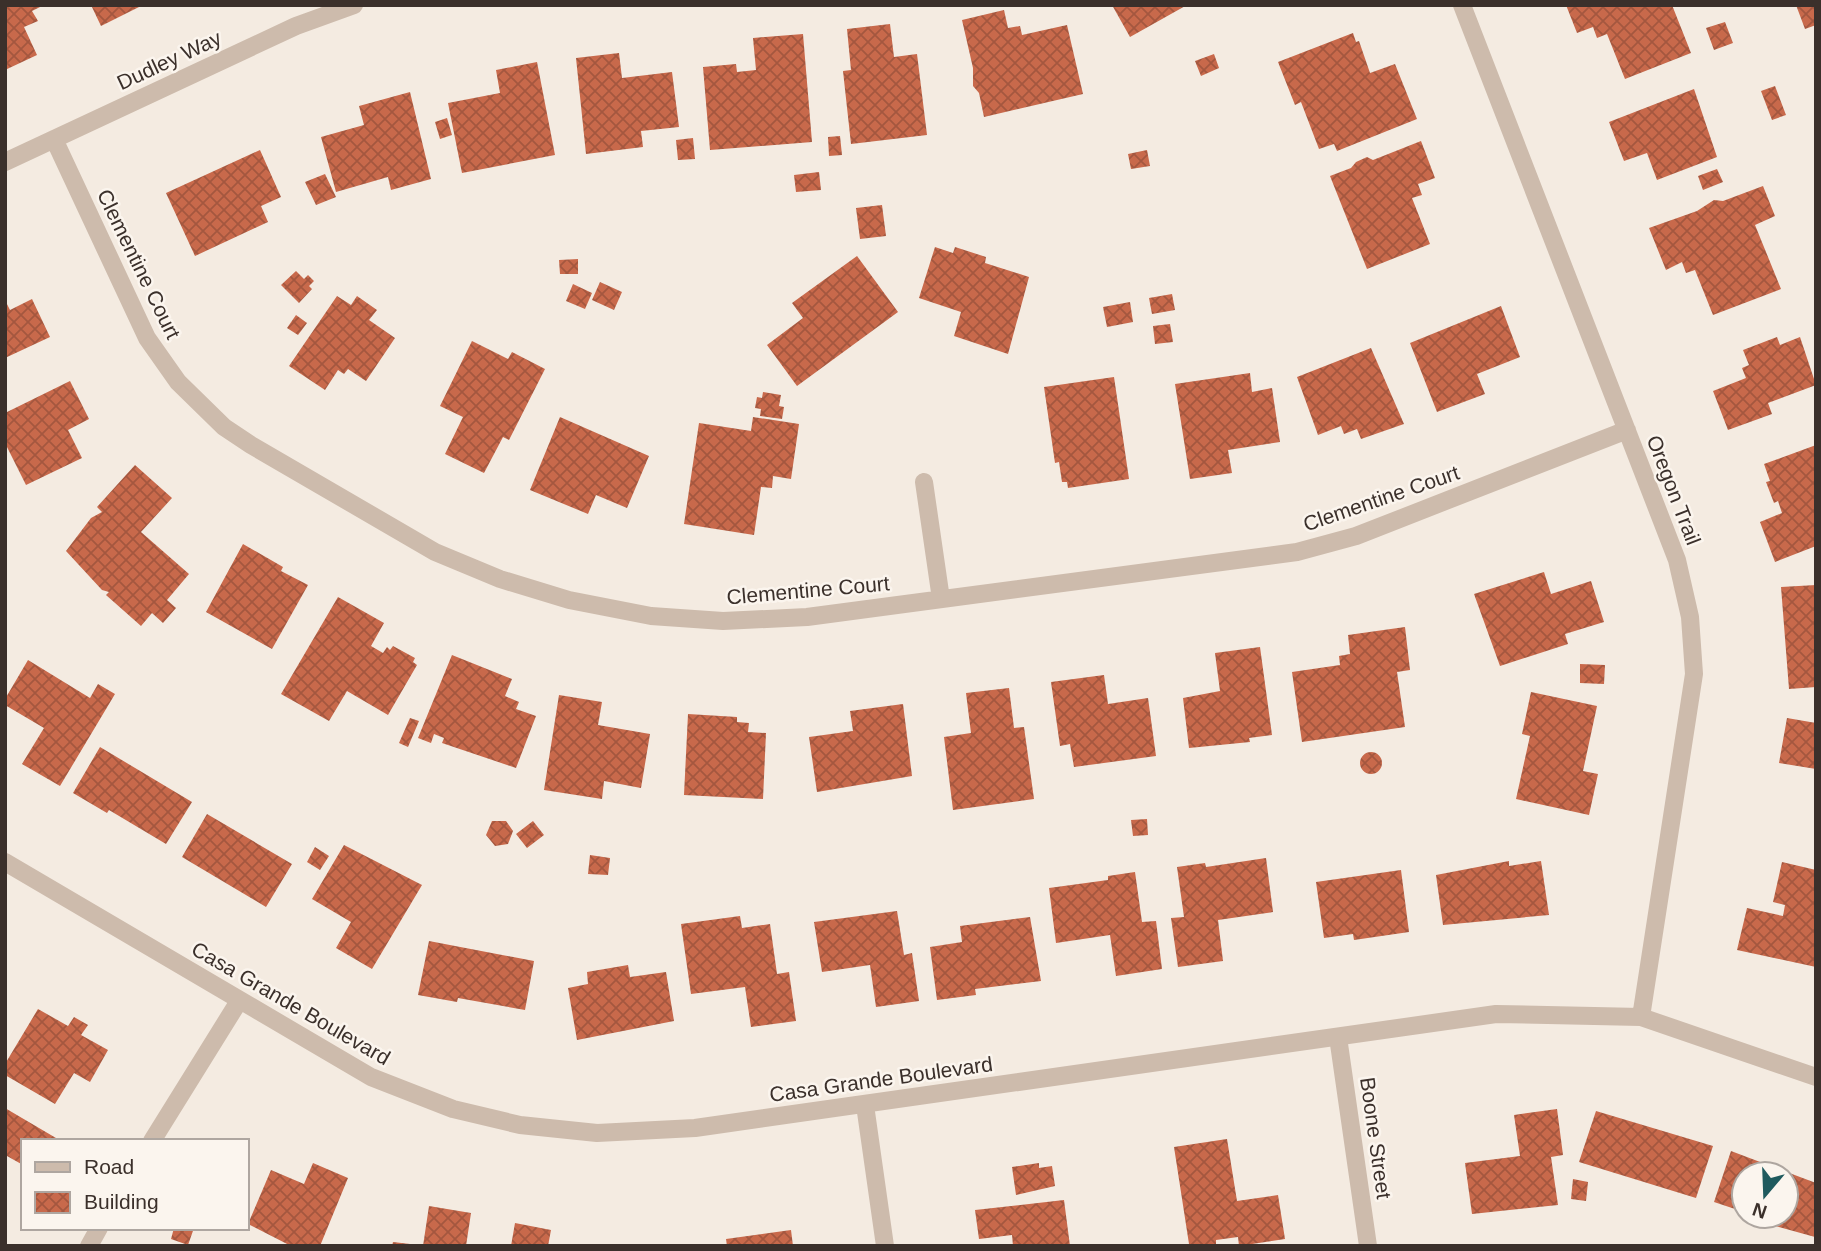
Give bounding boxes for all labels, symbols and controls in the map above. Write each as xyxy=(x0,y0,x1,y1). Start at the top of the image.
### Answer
street label: Dudley Way xyxy=(113,26,225,94)
street label: Clementine Court xyxy=(93,186,185,343)
street label: Oregon Trail xyxy=(1643,432,1705,548)
street label: Clementine Court xyxy=(1300,460,1462,535)
street label: Clementine Court xyxy=(726,571,891,609)
street label: Casa Grande Boulevard xyxy=(188,937,394,1069)
street label: Casa Grande Boulevard xyxy=(768,1052,994,1106)
street label: Boone Street xyxy=(1356,1076,1396,1200)
legend xyxy=(21,1139,248,1230)
text: Road xyxy=(84,1155,134,1178)
north arrow xyxy=(1730,1160,1800,1230)
text: Building xyxy=(84,1190,159,1213)
text: N xyxy=(1750,1198,1770,1223)

